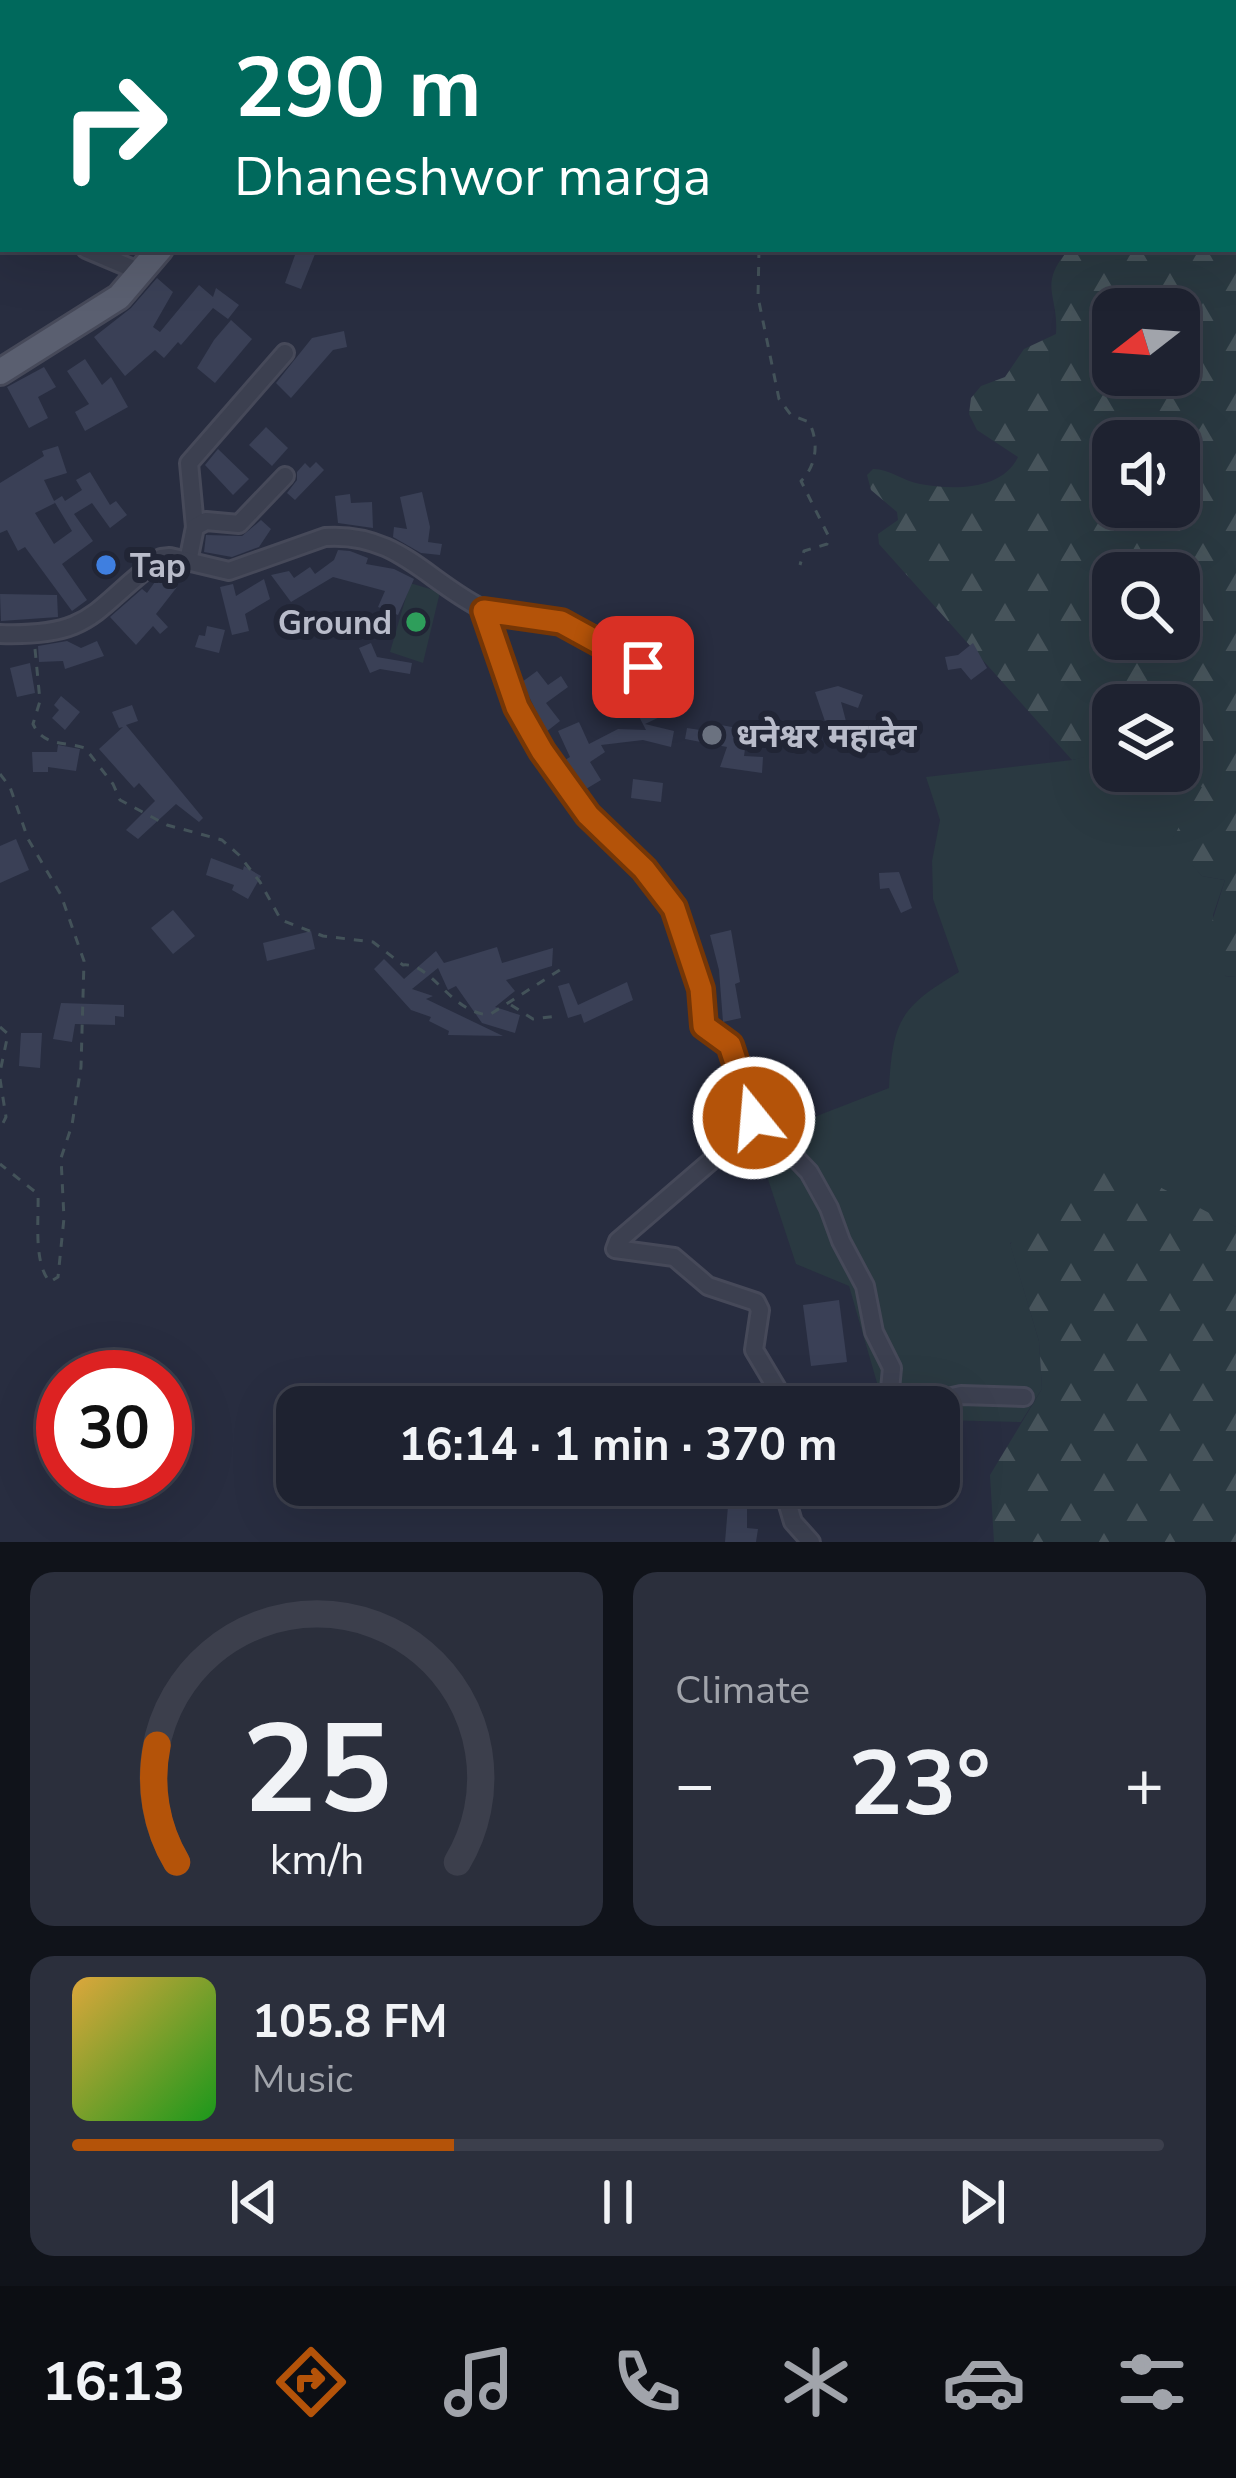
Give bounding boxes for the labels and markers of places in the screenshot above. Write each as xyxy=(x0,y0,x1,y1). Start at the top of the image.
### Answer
place label: Tap xyxy=(130,544,186,589)
marker: Tap xyxy=(93,552,119,578)
place label: Ground xyxy=(278,601,392,646)
marker: Ground xyxy=(403,609,429,635)
pin xyxy=(592,616,694,718)
place label: धनेश्वर महादेव xyxy=(736,714,918,759)
marker: धनेश्वर महादेव xyxy=(699,722,725,748)

